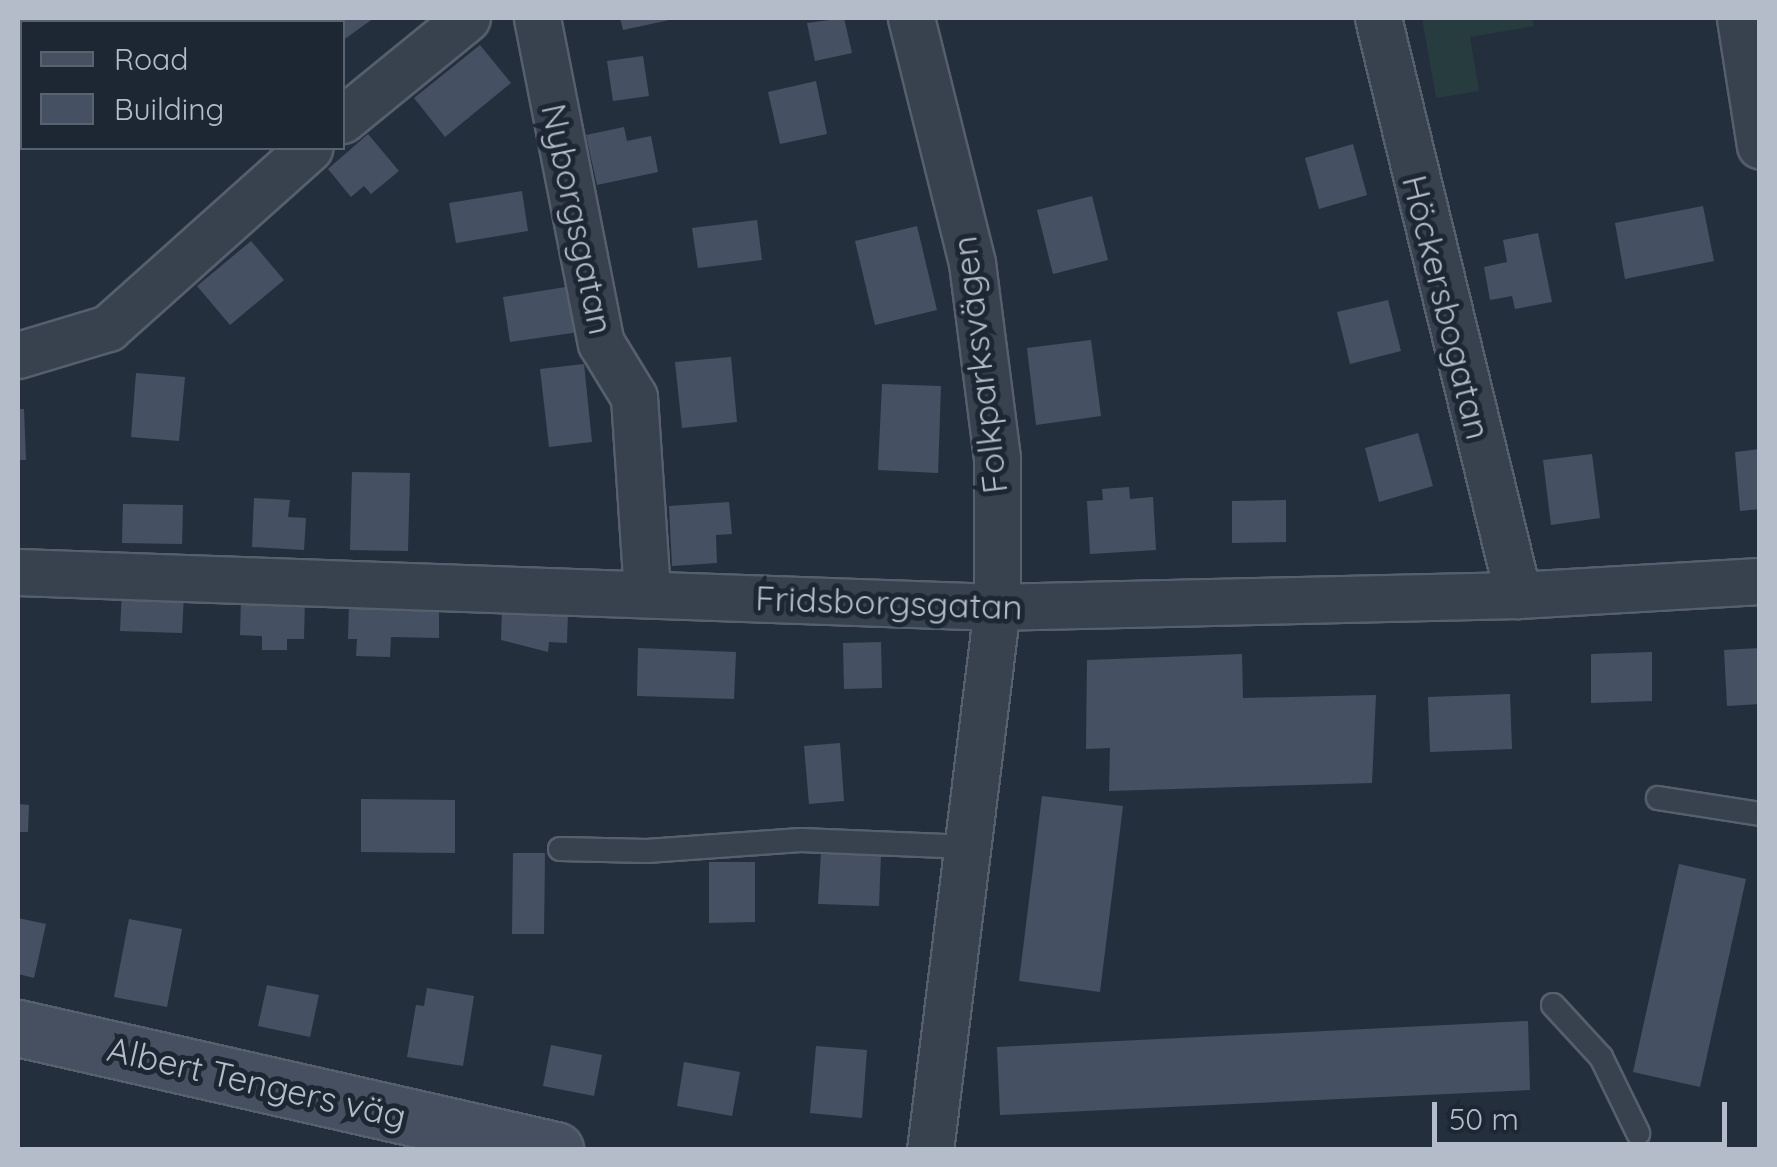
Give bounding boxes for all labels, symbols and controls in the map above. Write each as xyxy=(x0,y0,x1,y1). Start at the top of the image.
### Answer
legend xyxy=(20,20,345,150)
text: Road xyxy=(114,40,188,78)
text: Building xyxy=(114,90,224,128)
street label: Nyborgsgatan xyxy=(533,100,623,338)
street label: Höckersbogatan xyxy=(1394,171,1500,443)
street label: Folkparksvägen xyxy=(942,234,1016,496)
street label: Fridsborgsgatan xyxy=(755,576,1023,628)
street label: Albert Tengers väg xyxy=(104,1027,410,1137)
scale bar xyxy=(1437,1082,1732,1144)
text: 50 m xyxy=(1449,1100,1519,1138)

